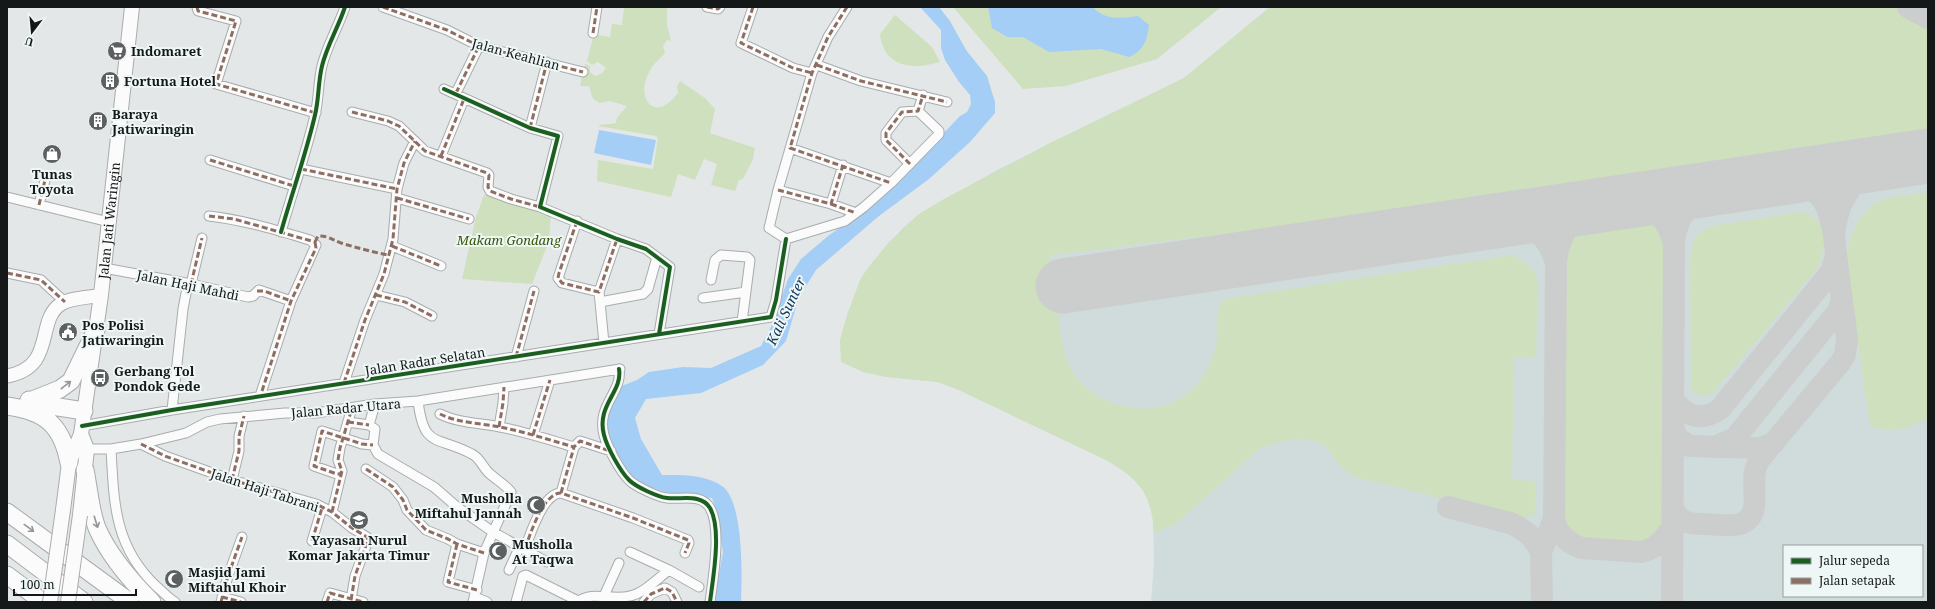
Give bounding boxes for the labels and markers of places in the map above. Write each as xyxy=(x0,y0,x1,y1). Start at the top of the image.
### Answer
supermarket icon: Indomaret xyxy=(106,40,128,62)
place label: Indomaret xyxy=(131,42,201,60)
building icon: Fortuna Hotel xyxy=(99,70,121,92)
place label: Fortuna Hotel xyxy=(124,72,216,90)
place label: Baraya Jatiwaringin xyxy=(111,105,195,138)
building icon: Baraya Jatiwaringin xyxy=(87,110,109,132)
shop icon: Tunas Toyota xyxy=(41,143,63,165)
place label: Tunas Toyota xyxy=(30,165,74,198)
place label: Pos Polisi Jatiwaringin xyxy=(81,316,165,349)
public building icon: Pos Polisi Jatiwaringin xyxy=(57,321,79,343)
place label: Gerbang Tol Pondok Gede xyxy=(114,362,200,395)
bus stop icon: Gerbang Tol Pondok Gede xyxy=(89,367,111,389)
place label: Musholla Miftahul Jannah xyxy=(415,489,522,522)
mosque icon: Musholla Miftahul Jannah xyxy=(525,494,547,516)
school or university icon: Yayasan Nurul Komar Jakarta Timur xyxy=(348,509,370,531)
place label: Yayasan Nurul Komar Jakarta Timur xyxy=(288,531,430,564)
place label: Musholla At Taqwa xyxy=(512,535,574,568)
mosque icon: Musholla At Taqwa xyxy=(487,540,509,562)
place label: Masjid Jami Miftahul Khoir xyxy=(188,563,286,596)
mosque icon: Masjid Jami Miftahul Khoir xyxy=(163,568,185,590)

